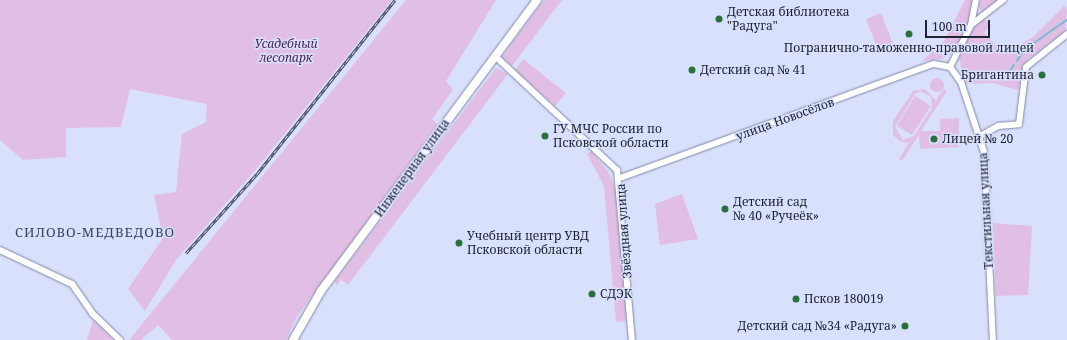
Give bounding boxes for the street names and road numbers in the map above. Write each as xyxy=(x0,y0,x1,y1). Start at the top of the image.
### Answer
street label: улица Новосёлов xyxy=(734,95,836,143)
street label: Инженерная улица xyxy=(372,116,452,220)
street label: Текстильная улица xyxy=(976,152,996,270)
street label: Звёздная улица xyxy=(613,183,635,279)

